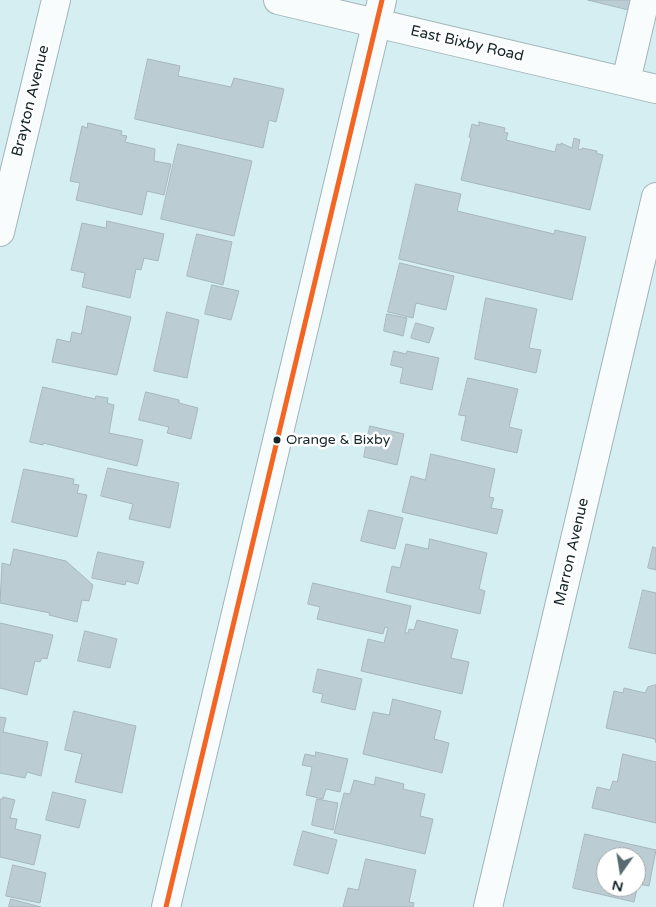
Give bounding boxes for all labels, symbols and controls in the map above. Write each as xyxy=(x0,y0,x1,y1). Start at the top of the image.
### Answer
street label: East Bixby Road xyxy=(409,22,525,66)
street label: Brayton Avenue xyxy=(8,43,54,159)
place label: Orange & Bixby xyxy=(286,432,390,448)
marker: Orange & Bixby xyxy=(272,435,282,445)
street label: Marron Avenue xyxy=(551,496,593,608)
north arrow xyxy=(596,847,646,897)
text: N xyxy=(610,877,625,896)

